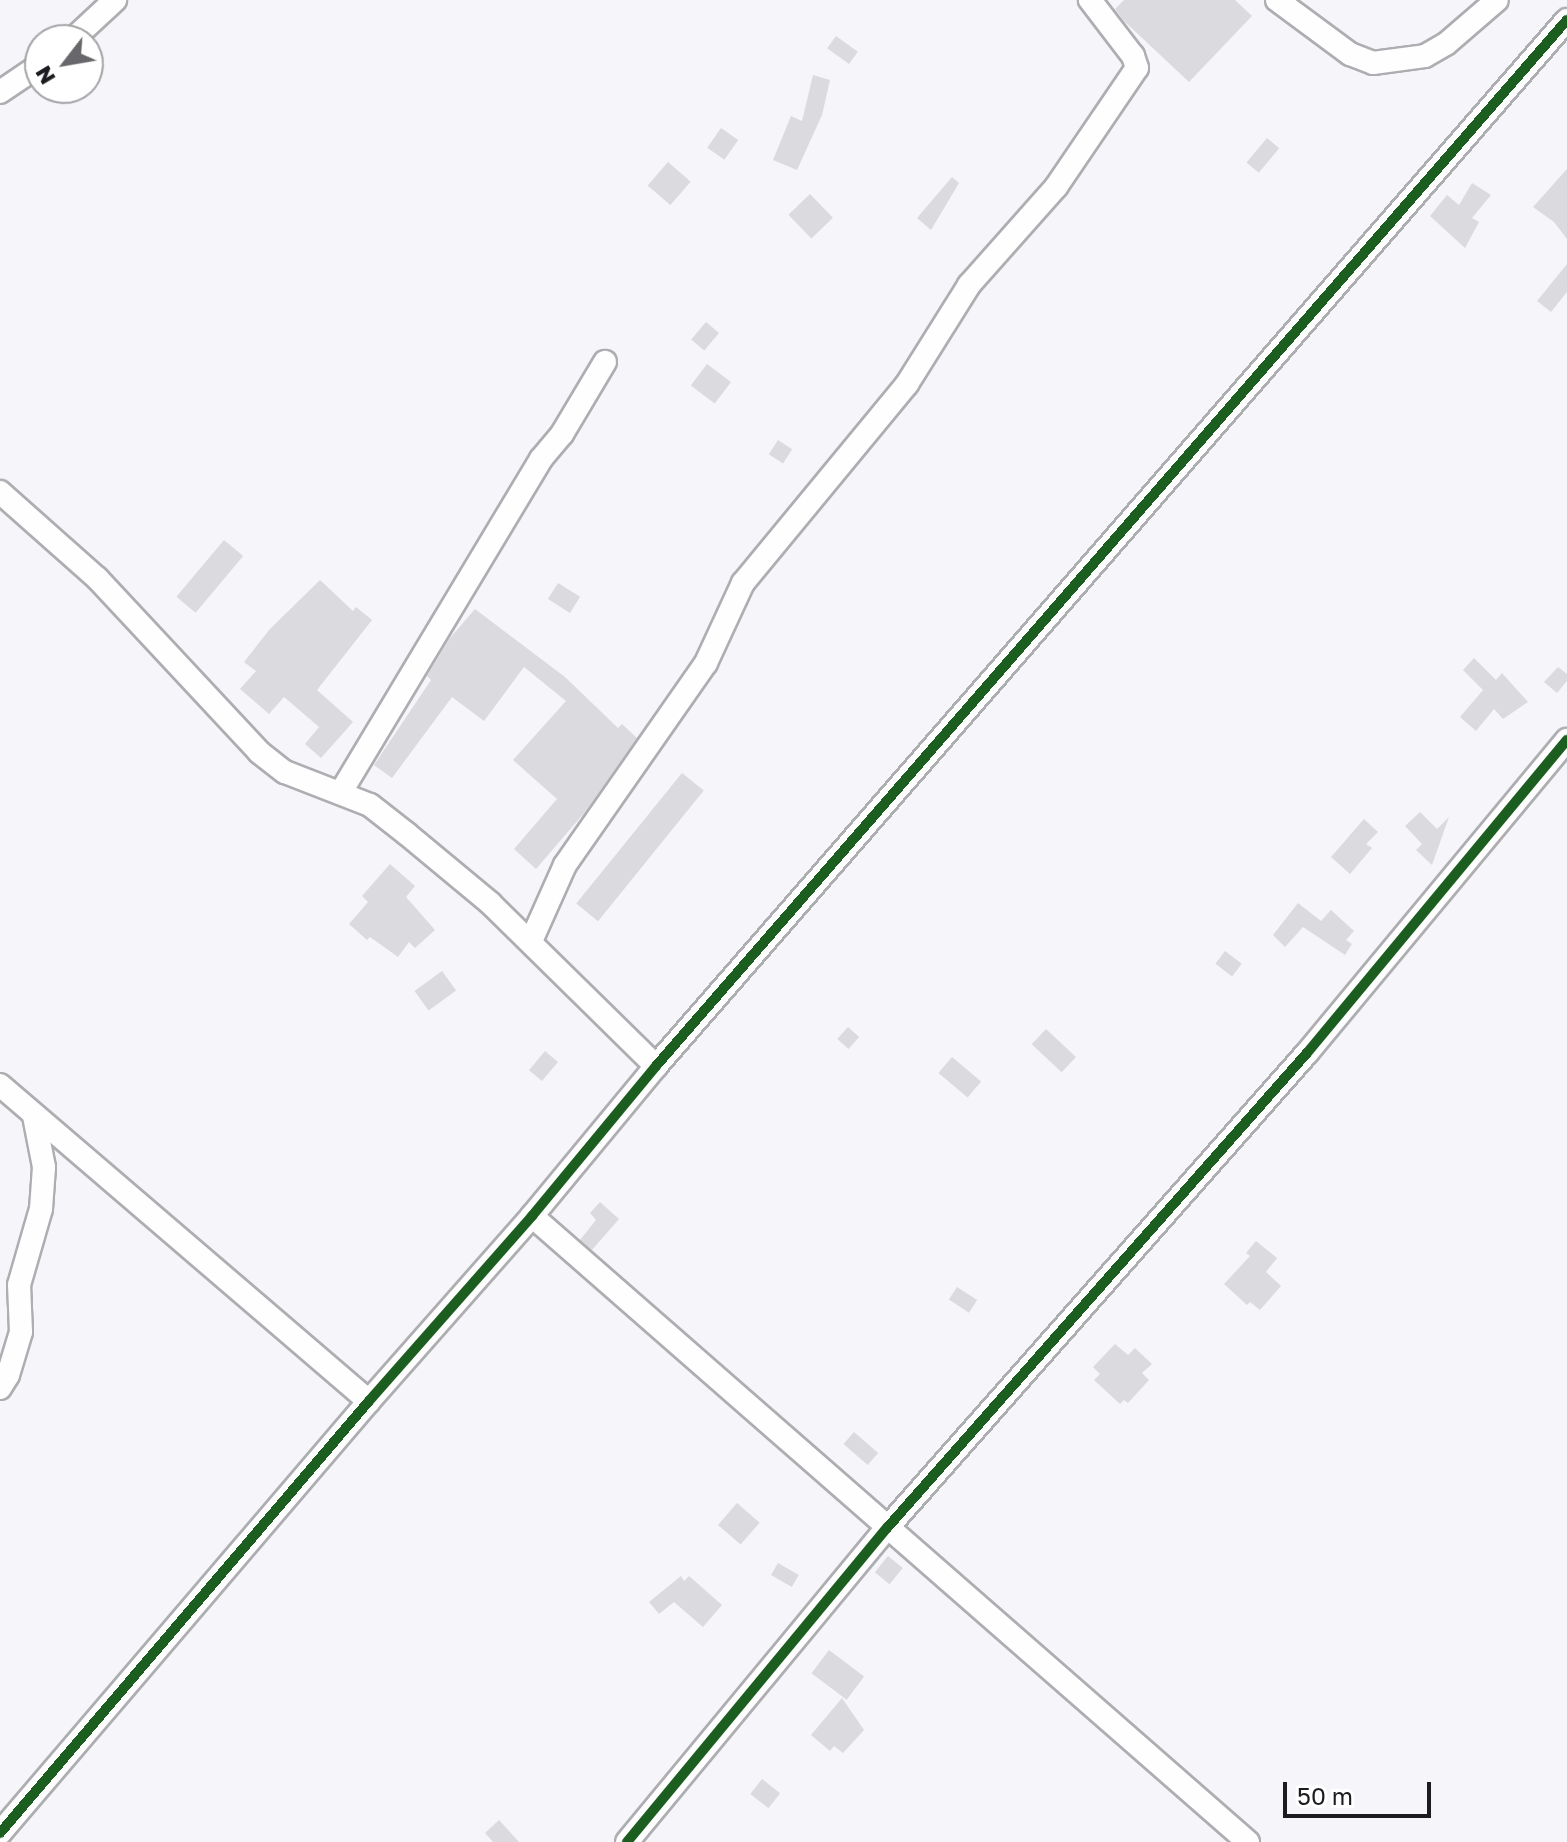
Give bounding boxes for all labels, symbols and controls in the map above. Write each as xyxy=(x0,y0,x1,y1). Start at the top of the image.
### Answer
north arrow xyxy=(24,24,104,104)
text: N xyxy=(29,61,61,90)
scale bar xyxy=(1287,1766,1435,1816)
text: 50 m xyxy=(1297,1781,1353,1810)

